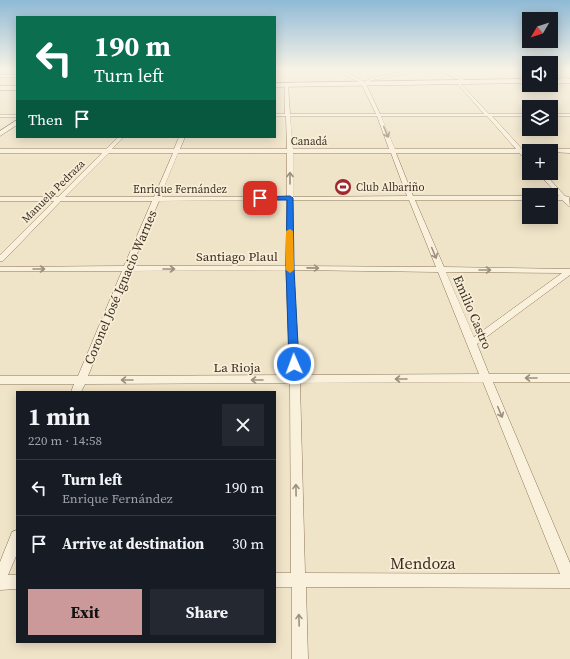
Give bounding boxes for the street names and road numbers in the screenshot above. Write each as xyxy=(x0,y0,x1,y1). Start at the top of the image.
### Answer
street label: Canadá xyxy=(291,134,328,149)
street label: Manuela Pedraza xyxy=(18,156,89,226)
street label: Enrique Fernández xyxy=(133,182,227,197)
street label: Coronel José Ignacio Warnes xyxy=(80,207,161,367)
street label: Santiago Plaul xyxy=(196,248,278,265)
street label: Emilio Castro xyxy=(449,273,496,352)
street label: La Rioja xyxy=(213,359,261,376)
street label: Mendoza xyxy=(390,552,456,574)

